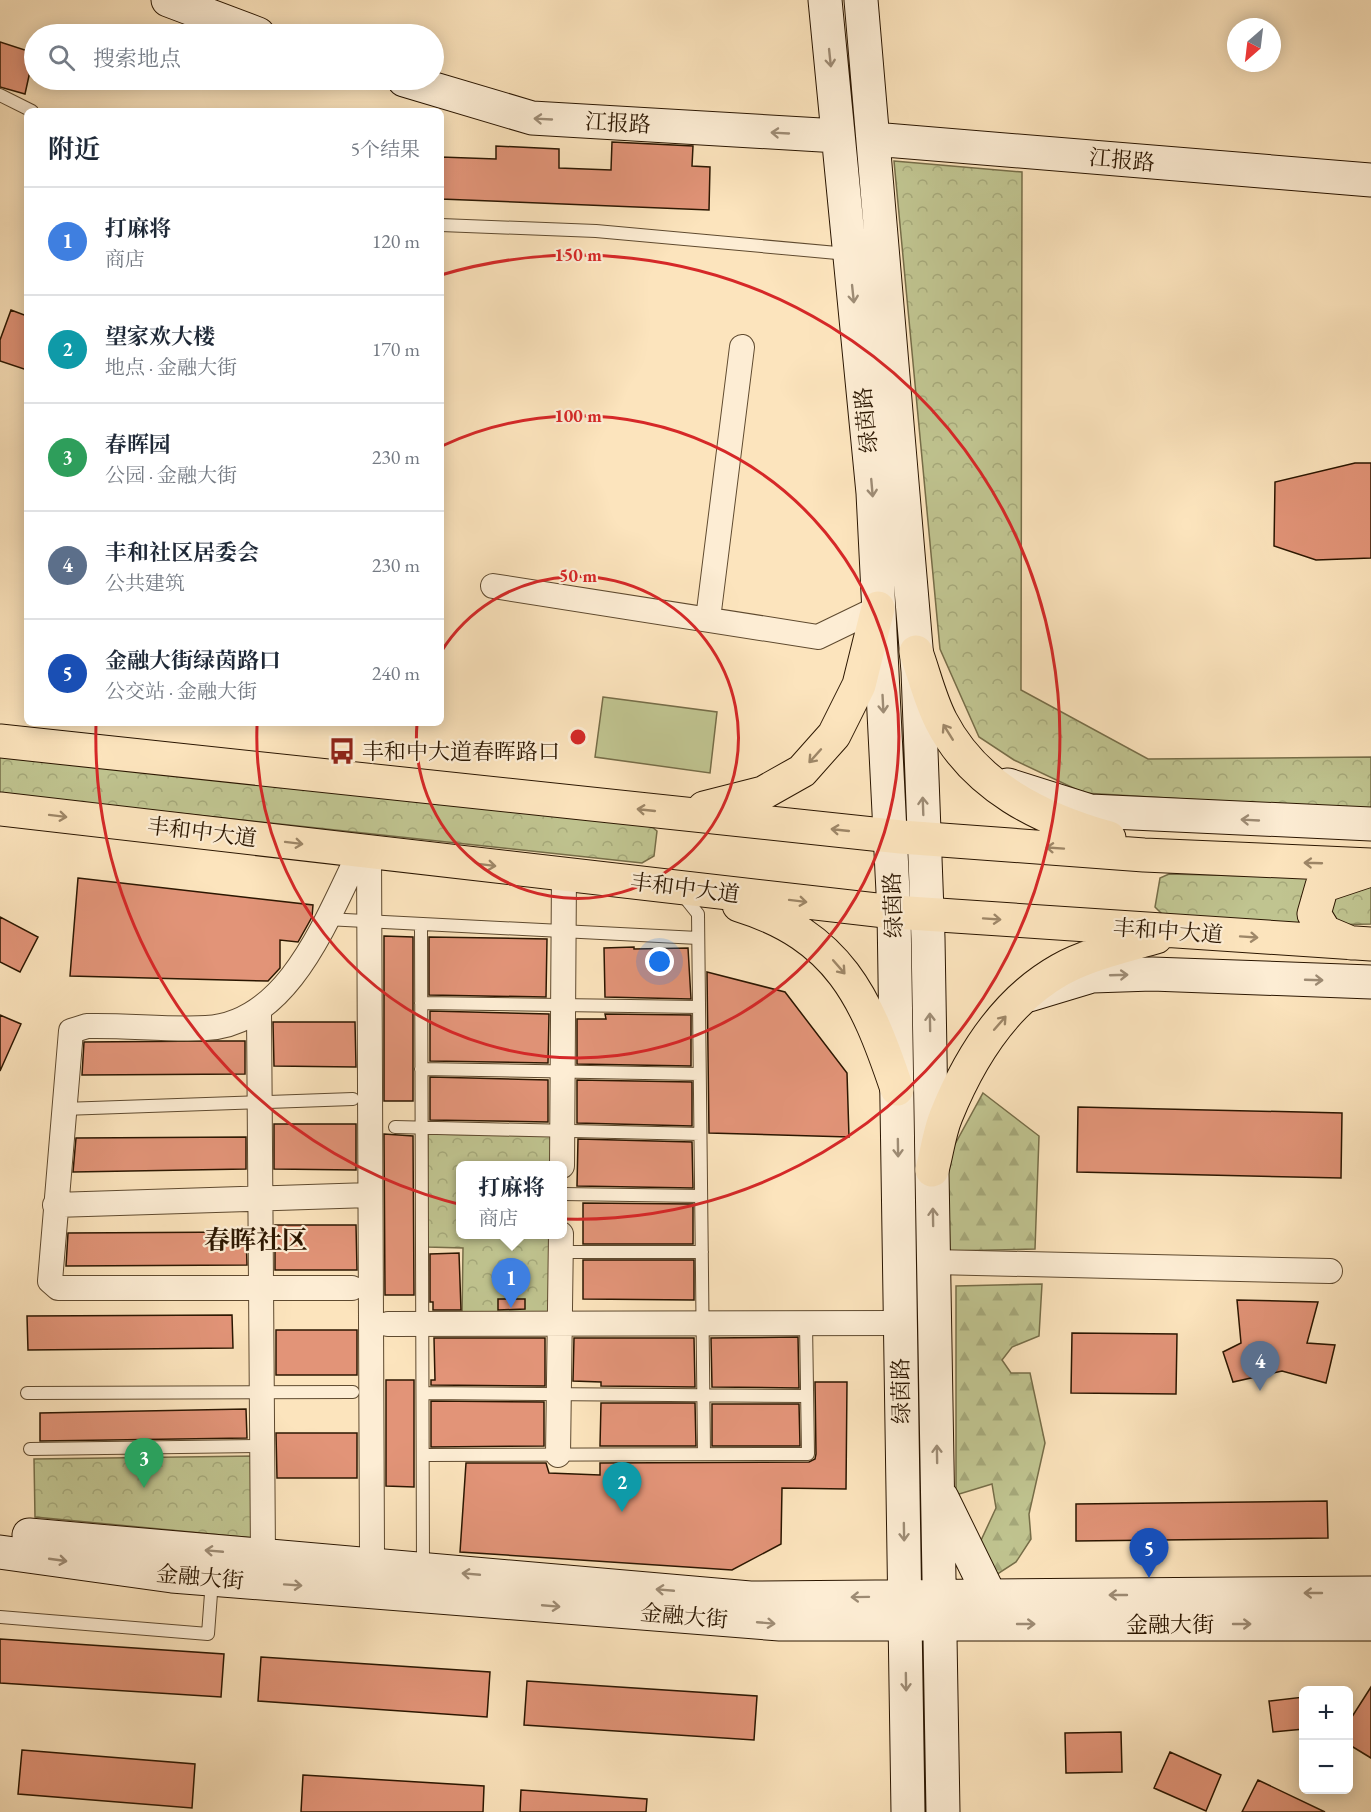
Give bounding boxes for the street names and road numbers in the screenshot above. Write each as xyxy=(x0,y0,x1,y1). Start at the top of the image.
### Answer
street label: 江报路 xyxy=(584,107,652,139)
street label: 江报路 xyxy=(1088,143,1156,177)
street label: 绿茵路 xyxy=(848,386,884,454)
street label: 丰和中大道 xyxy=(146,811,258,853)
street label: 丰和中大道 xyxy=(629,867,741,909)
street label: 绿茵路 xyxy=(877,872,909,938)
street label: 丰和中大道 xyxy=(1112,913,1224,949)
street label: 绿茵路 xyxy=(886,1358,916,1424)
street label: 金融大街 xyxy=(155,1559,245,1595)
street label: 金融大街 xyxy=(639,1598,729,1634)
street label: 金融大街 xyxy=(1126,1610,1214,1639)

